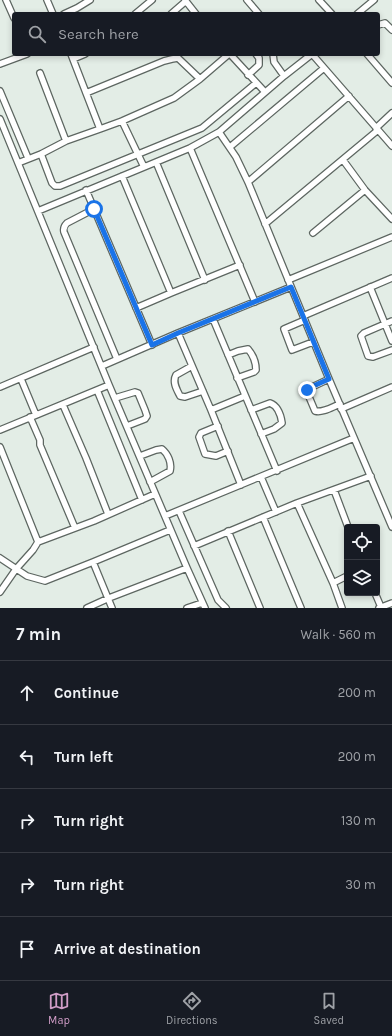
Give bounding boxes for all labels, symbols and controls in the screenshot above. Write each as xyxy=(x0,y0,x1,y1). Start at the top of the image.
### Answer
search box xyxy=(12,12,380,56)
icon: search xyxy=(26,23,48,45)
text: Search here xyxy=(58,25,139,43)
route start xyxy=(85,200,103,218)
route end xyxy=(298,381,316,399)
map controls xyxy=(344,524,380,596)
button: locate xyxy=(344,524,380,560)
button: layers xyxy=(344,560,380,596)
text: 7 min xyxy=(16,624,61,644)
text: Walk · 560 m xyxy=(300,627,376,642)
icon: ahead xyxy=(16,682,38,704)
text: Continue xyxy=(54,684,119,702)
text: 200 m xyxy=(338,685,376,700)
icon: left xyxy=(16,746,38,768)
text: Turn left xyxy=(54,748,113,766)
text: 200 m xyxy=(338,749,376,764)
icon: right xyxy=(16,810,38,832)
text: Turn right xyxy=(54,812,124,830)
text: 130 m xyxy=(341,813,376,828)
icon: right xyxy=(16,874,38,896)
text: Turn right xyxy=(54,876,124,894)
text: 30 m xyxy=(345,877,376,892)
icon: arrive xyxy=(16,938,38,960)
text: Arrive at destination xyxy=(54,940,201,958)
tab: Map xyxy=(48,990,70,1027)
tab: Directions xyxy=(166,990,218,1027)
tab: Saved xyxy=(314,990,344,1027)

